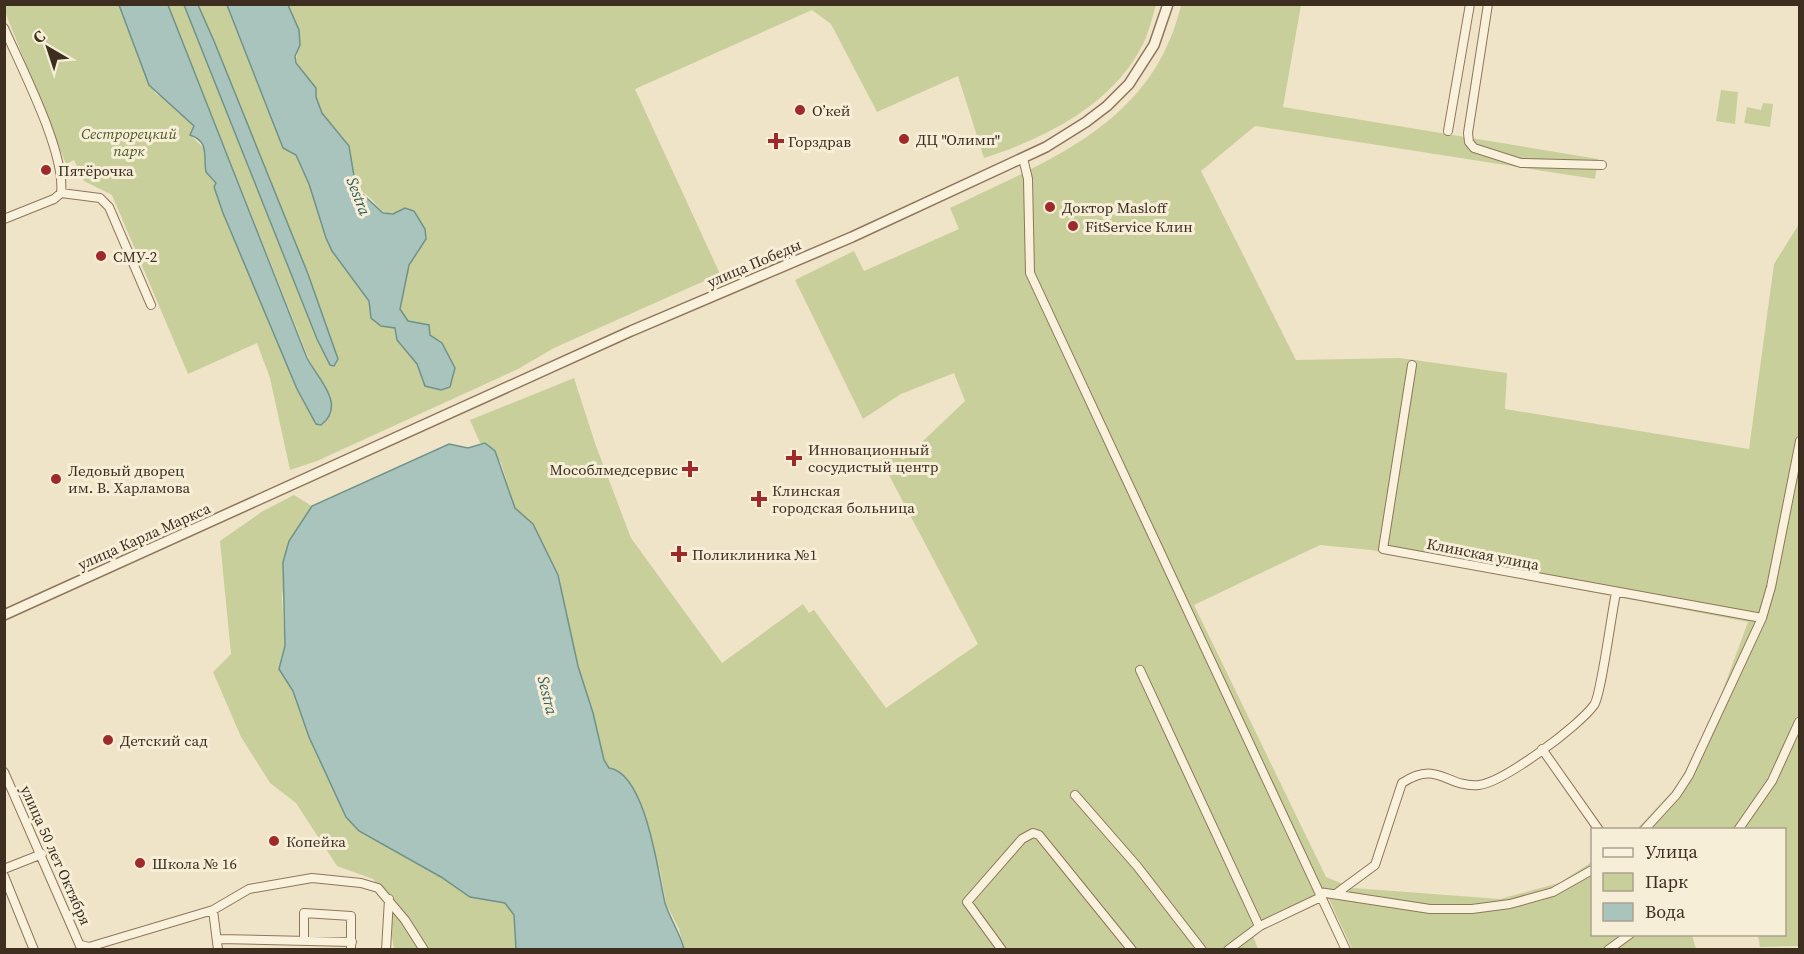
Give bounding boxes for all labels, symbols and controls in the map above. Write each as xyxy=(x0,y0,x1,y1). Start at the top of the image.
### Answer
north arrow xyxy=(18,18,78,78)
text: С xyxy=(28,25,49,48)
place label: О’кей xyxy=(812,100,851,121)
marker: О’кей xyxy=(793,103,807,117)
park label: Сестрорецкий парк xyxy=(81,123,177,161)
place label: ДЦ "Олимп" xyxy=(916,129,1000,150)
place label: Горздрав xyxy=(788,131,851,152)
marker: ДЦ "Олимп" xyxy=(897,132,911,146)
marker: Горздрав xyxy=(769,134,783,148)
place label: Пятёрочка xyxy=(58,160,134,181)
marker: Пятёрочка xyxy=(39,163,53,177)
water label: Sestra xyxy=(342,174,377,219)
place label: Доктор Masloff xyxy=(1062,197,1168,218)
marker: Доктор Masloff xyxy=(1043,200,1057,214)
place label: FitService Клин xyxy=(1085,216,1193,237)
marker: FitService Клин xyxy=(1066,219,1080,233)
street label: улица Победы xyxy=(704,234,804,292)
place label: СМУ-2 xyxy=(113,246,157,267)
marker: СМУ-2 xyxy=(94,249,108,263)
place label: Инновационный сосудистый центр xyxy=(808,439,939,477)
marker: Инновационный сосудистый центр xyxy=(785,449,803,467)
place label: Мособлмедсервис xyxy=(549,459,678,480)
place label: Ледовый дворец им. В. Харламова xyxy=(68,460,190,498)
marker: Мособлмедсервис xyxy=(683,462,697,476)
marker: Ледовый дворец им. В. Харламова xyxy=(49,472,63,486)
place label: Клинская городская больница xyxy=(772,480,915,518)
marker: Клинская городская больница xyxy=(750,490,768,508)
street label: улица Карла Маркса xyxy=(74,497,214,575)
street label: Клинская улица xyxy=(1425,533,1541,575)
place label: Поликлиника №1 xyxy=(692,544,817,565)
marker: Поликлиника №1 xyxy=(670,545,688,563)
water label: Sestra xyxy=(533,673,564,717)
place label: Детский сад xyxy=(120,730,208,751)
marker: Детский сад xyxy=(101,733,115,747)
street label: улица 50 лет Октября xyxy=(16,782,96,928)
legend xyxy=(1591,828,1786,936)
place label: Копейка xyxy=(286,831,346,852)
marker: Копейка xyxy=(267,834,281,848)
text: Улица xyxy=(1645,839,1698,864)
place label: Школа № 16 xyxy=(152,853,237,874)
marker: Школа № 16 xyxy=(133,856,147,870)
text: Парк xyxy=(1645,869,1688,894)
text: Вода xyxy=(1645,899,1686,924)

